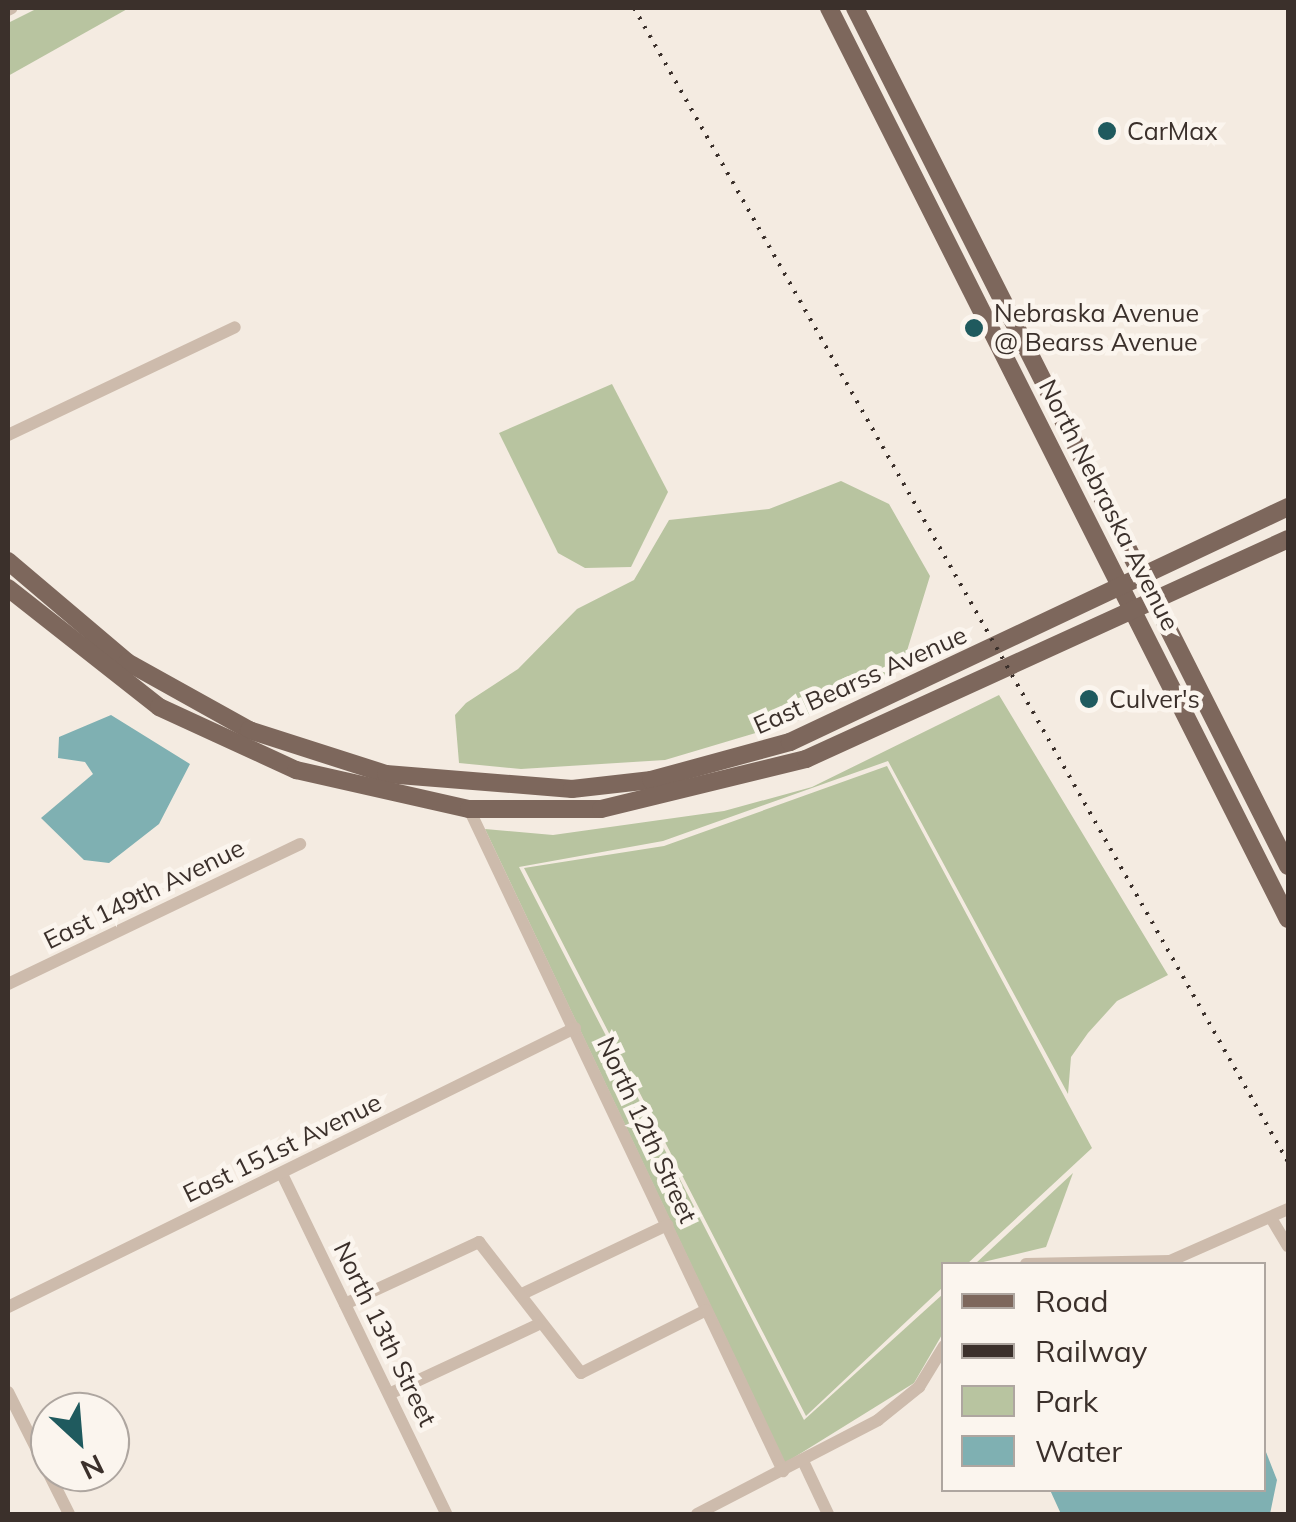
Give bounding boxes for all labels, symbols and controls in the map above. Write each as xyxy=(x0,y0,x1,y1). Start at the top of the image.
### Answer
place label: CarMax xyxy=(1127,116,1218,146)
marker: CarMax xyxy=(1096,120,1118,142)
place label: Nebraska Avenue @ Bearss Avenue xyxy=(994,299,1199,358)
marker: Nebraska Avenue @ Bearss Avenue xyxy=(963,317,985,339)
street label: North Nebraska Avenue xyxy=(1033,375,1185,635)
street label: East Bearss Avenue xyxy=(749,620,971,740)
place label: Culver's xyxy=(1109,684,1200,714)
marker: Culver's xyxy=(1078,688,1100,710)
street label: East 149th Avenue xyxy=(39,833,249,955)
street label: North 12th Street xyxy=(591,1032,703,1228)
street label: East 151st Avenue xyxy=(178,1087,386,1209)
street label: North 13th Street xyxy=(327,1237,443,1431)
legend xyxy=(941,1262,1266,1492)
text: Road xyxy=(1035,1282,1109,1320)
text: Railway xyxy=(1035,1332,1148,1370)
text: Park xyxy=(1035,1382,1098,1420)
north arrow xyxy=(30,1392,130,1492)
text: Water xyxy=(1035,1432,1122,1470)
text: N xyxy=(75,1447,110,1488)

